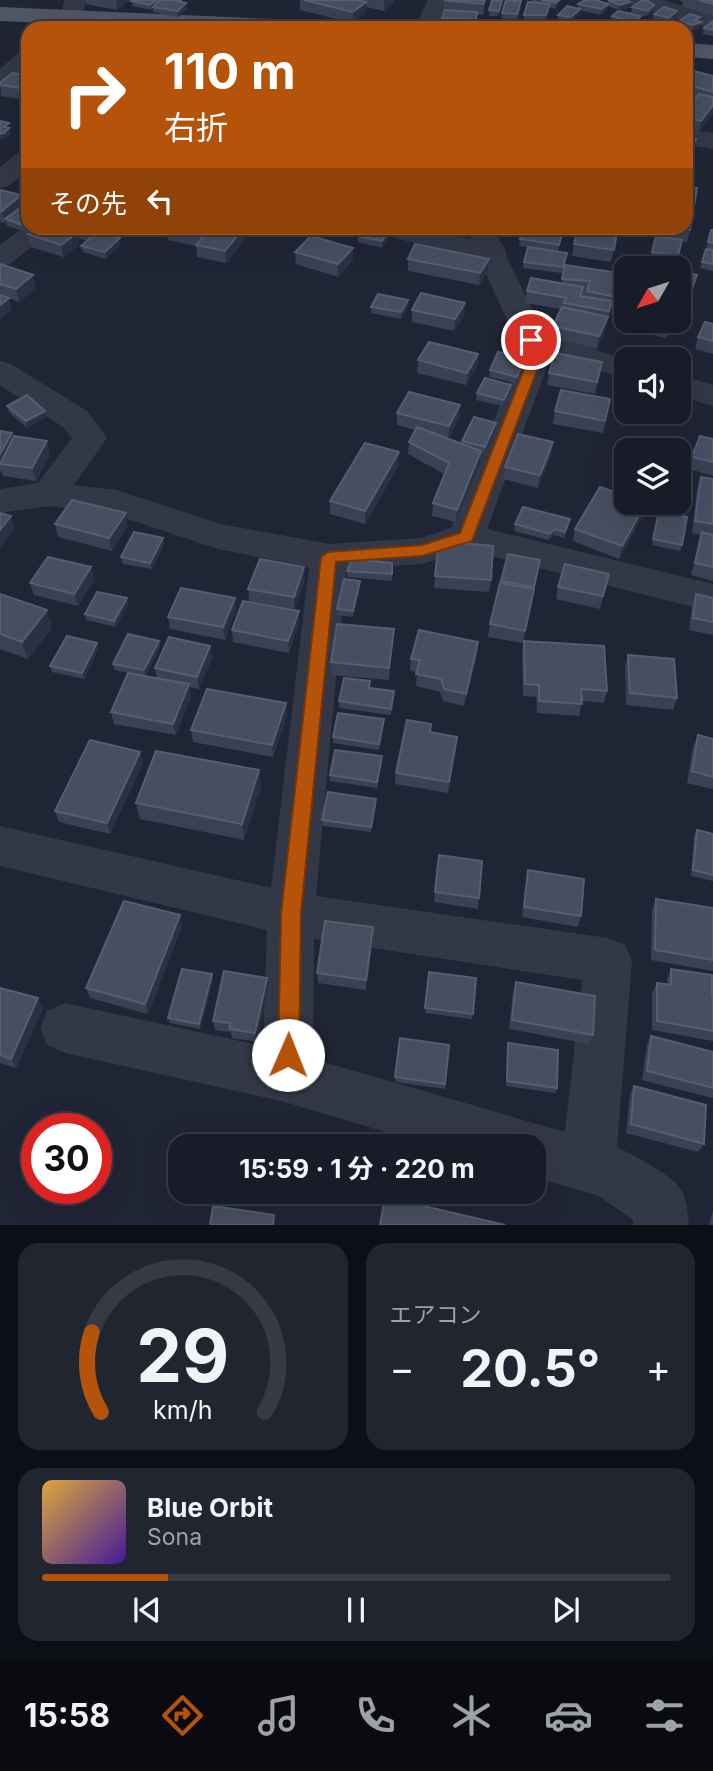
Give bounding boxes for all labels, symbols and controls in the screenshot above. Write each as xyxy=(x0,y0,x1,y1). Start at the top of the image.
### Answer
text: 110 m xyxy=(164,42,296,101)
icon: right xyxy=(49,49,140,140)
text: 右折 xyxy=(164,108,228,147)
icon: left xyxy=(141,182,179,220)
text: その先 xyxy=(49,188,127,219)
north arrow xyxy=(614,256,691,332)
map controls xyxy=(614,256,691,515)
pin xyxy=(501,310,561,370)
icon: arrive xyxy=(512,321,550,359)
button: sound xyxy=(614,347,691,424)
button: layers xyxy=(614,438,691,515)
position arrow xyxy=(251,1018,325,1092)
speed limit sign: 30 xyxy=(21,1113,112,1204)
text: 15:59 · 1 分 · 220 m xyxy=(239,1153,475,1184)
text: エアコン xyxy=(390,1301,482,1329)
text: 29 xyxy=(136,1312,229,1401)
text: 20.5° xyxy=(460,1337,600,1400)
text: − xyxy=(390,1345,415,1391)
text: + xyxy=(646,1345,671,1391)
text: km/h xyxy=(153,1395,212,1425)
text: Blue Orbit xyxy=(147,1492,273,1523)
text: Sona xyxy=(147,1523,202,1551)
icon: previous xyxy=(128,1591,166,1629)
icon: pause xyxy=(337,1591,375,1629)
icon: next xyxy=(547,1591,585,1629)
icon: directions xyxy=(158,1691,207,1740)
icon: music xyxy=(254,1691,303,1740)
icon: phone xyxy=(351,1691,400,1740)
icon: climate xyxy=(447,1691,496,1740)
icon: car xyxy=(544,1691,593,1740)
icon: filters xyxy=(640,1691,689,1740)
text: 15:58 xyxy=(24,1696,110,1735)

